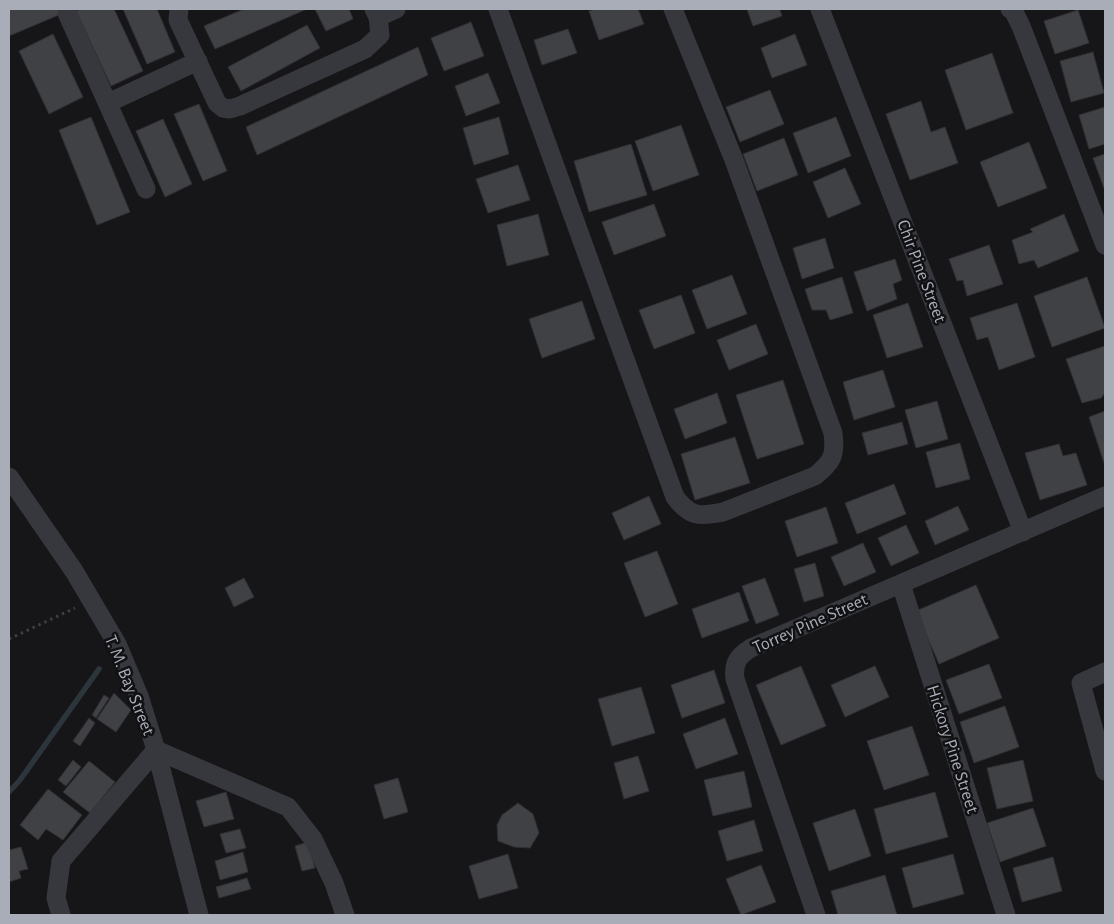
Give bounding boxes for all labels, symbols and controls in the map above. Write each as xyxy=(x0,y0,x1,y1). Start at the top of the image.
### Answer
street label: Chir Pine Street xyxy=(893,217,949,325)
street label: Torrey Pine Street xyxy=(750,590,871,657)
street label: T. M. Bay Street xyxy=(101,633,157,738)
street label: Hickory Pine Street xyxy=(923,683,981,816)

